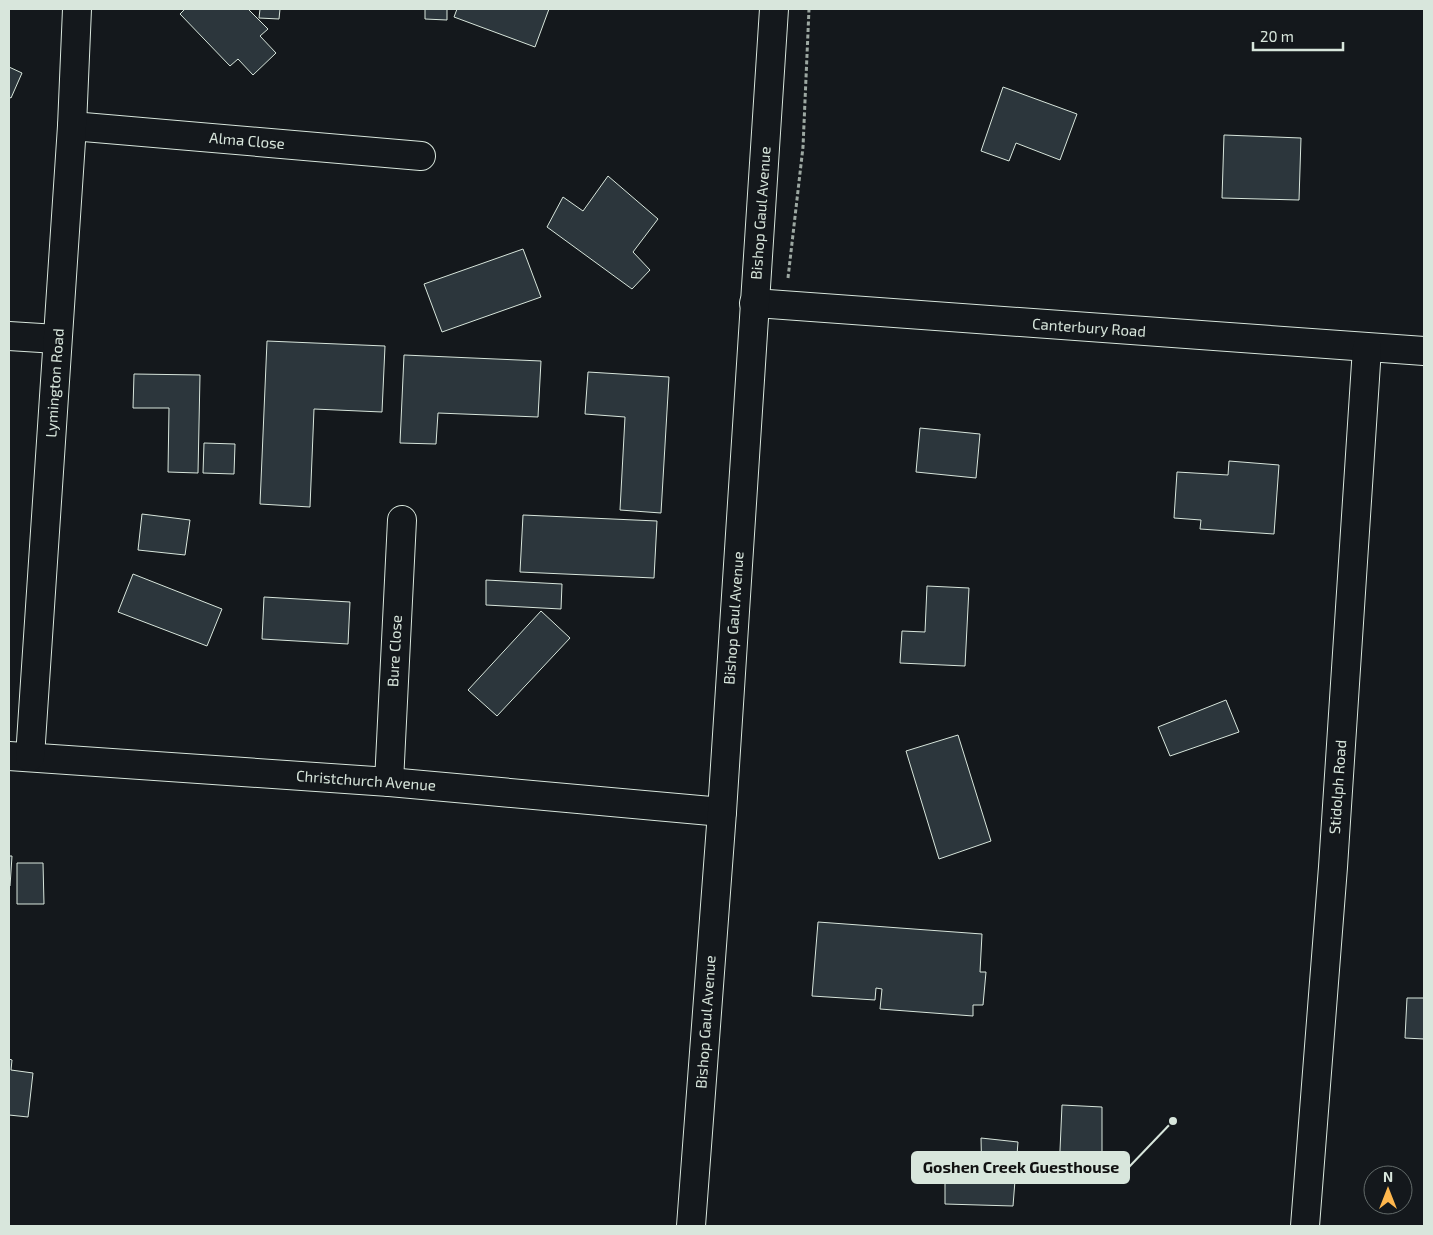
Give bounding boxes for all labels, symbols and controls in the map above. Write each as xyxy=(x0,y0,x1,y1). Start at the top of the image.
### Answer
scale bar xyxy=(1253,20,1343,52)
text: 20 m xyxy=(1260,27,1294,45)
street label: Alma Close xyxy=(209,128,286,152)
street label: Bishop Gaul Avenue xyxy=(746,146,774,280)
street label: Canterbury Road xyxy=(1032,314,1147,340)
street label: Lymington Road xyxy=(41,328,67,438)
street label: Bishop Gaul Avenue xyxy=(719,551,747,685)
street label: Bure Close xyxy=(383,614,405,688)
street label: Stidolph Road xyxy=(1325,739,1349,835)
street label: Christchurch Avenue xyxy=(296,766,437,794)
street label: Bishop Gaul Avenue xyxy=(691,955,719,1089)
callout: Goshen Creek Guesthouse xyxy=(912,1152,1129,1183)
text: Goshen Creek Guesthouse xyxy=(923,1157,1119,1176)
north arrow xyxy=(1363,1165,1413,1215)
text: N xyxy=(1383,1168,1393,1185)

